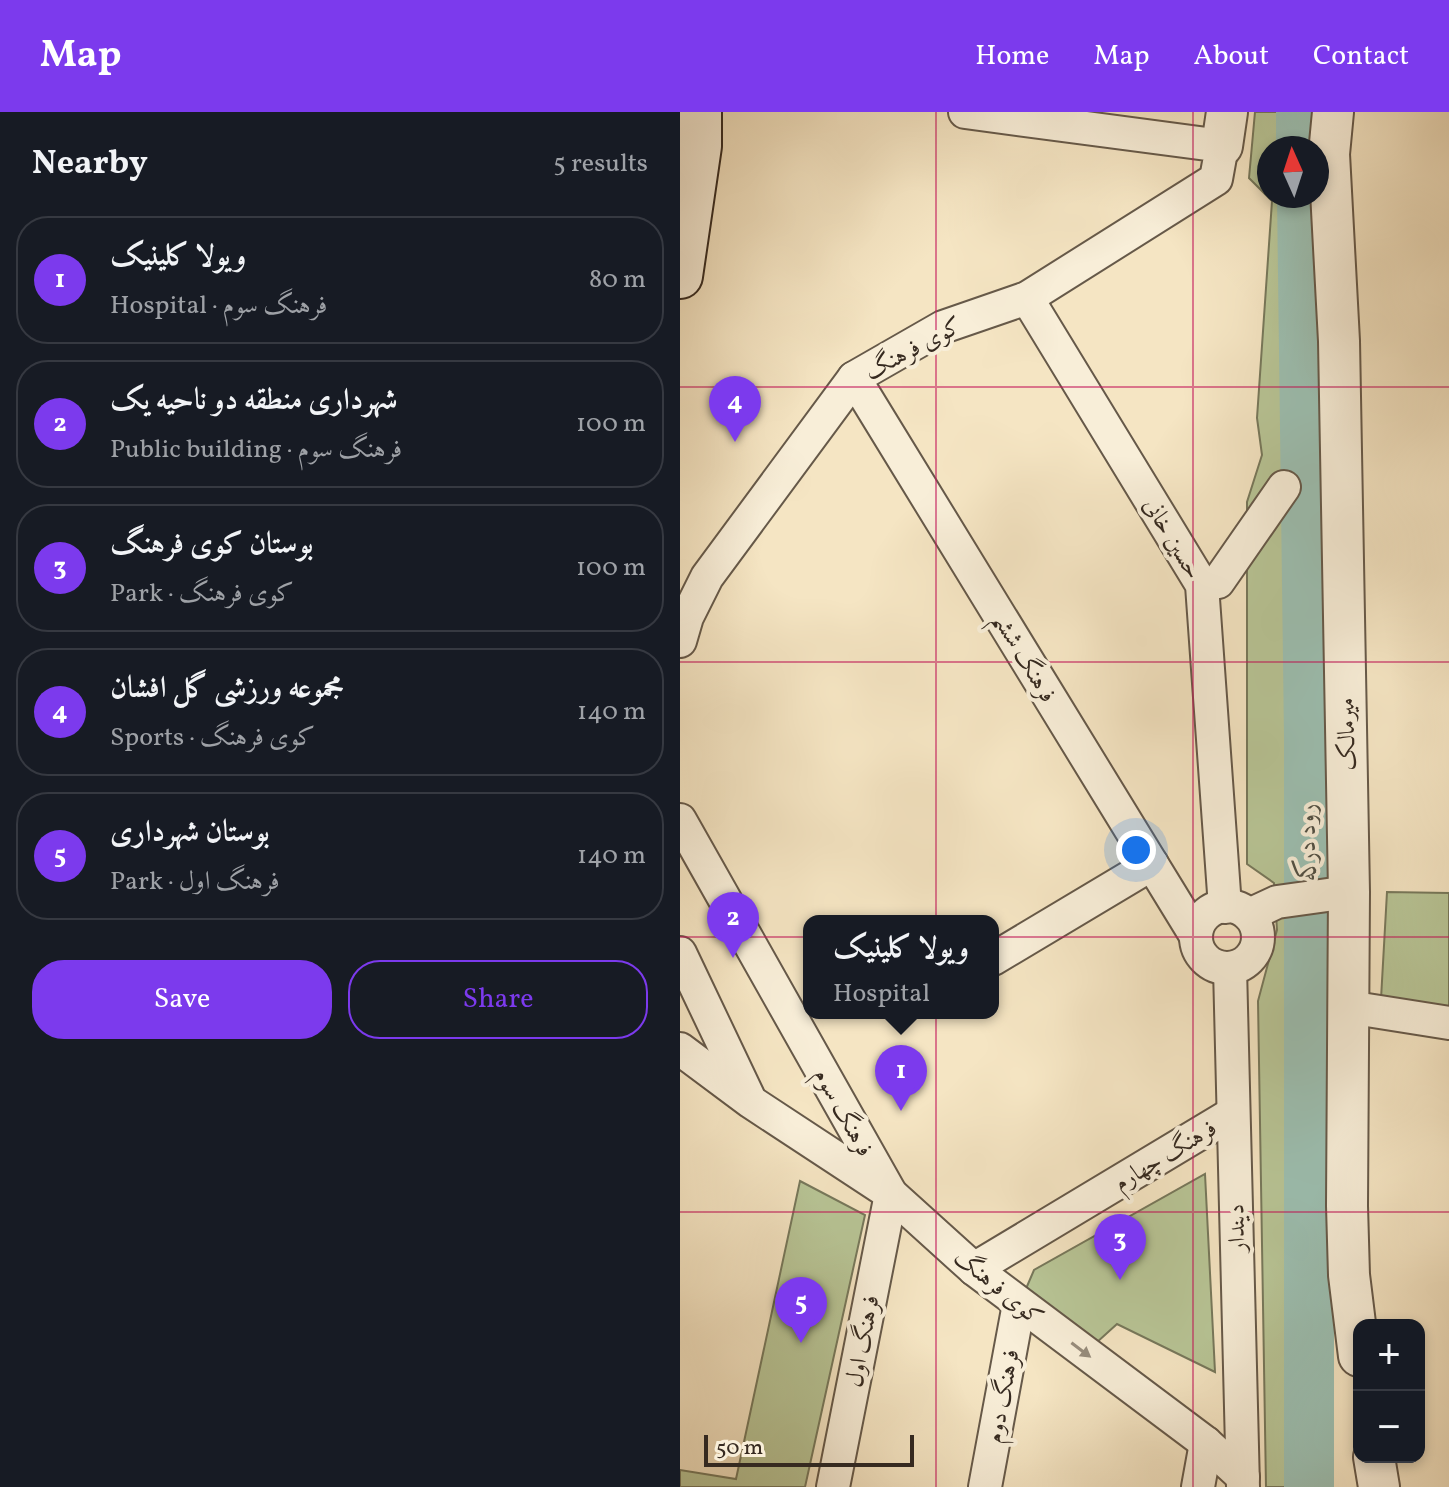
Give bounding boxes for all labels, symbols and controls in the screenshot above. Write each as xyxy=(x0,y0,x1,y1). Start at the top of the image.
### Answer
text: Map xyxy=(40,30,121,83)
text: Home xyxy=(975,37,1049,76)
text: Map xyxy=(1093,37,1149,76)
text: About xyxy=(1193,37,1269,76)
text: Contact xyxy=(1313,37,1409,76)
north arrow xyxy=(1257,136,1329,208)
text: Nearby xyxy=(32,141,148,188)
text: 5 results xyxy=(553,146,648,182)
text: ویولا کلینیک xyxy=(110,236,246,278)
text: 1 xyxy=(55,262,65,298)
text: 80 m xyxy=(589,262,646,298)
text: Hospital · فرهنگ سوم xyxy=(110,288,327,324)
street label: کوی فرهنگ xyxy=(859,310,969,390)
pin: 4 xyxy=(709,376,761,442)
text: شهرداری منطقه دو ناحیه یک xyxy=(110,380,398,422)
text: 2 xyxy=(53,406,67,442)
text: 100 m xyxy=(576,406,646,442)
text: Public building · فرهنگ سوم xyxy=(110,432,402,468)
street label: حسین خانی xyxy=(1134,492,1209,586)
text: بوستان کوی فرهنگ xyxy=(110,524,313,566)
text: 3 xyxy=(53,550,67,586)
text: 100 m xyxy=(576,550,646,586)
text: Park · کوی فرهنگ xyxy=(110,576,294,612)
street label: فرهنگ ششم xyxy=(979,606,1064,712)
text: مجموعه ورزشی گل افشان xyxy=(110,668,344,710)
text: 4 xyxy=(52,694,68,730)
text: 140 m xyxy=(577,694,646,730)
street label: میرمالک xyxy=(1330,697,1366,771)
text: Sports · کوی فرهنگ xyxy=(110,720,315,756)
water label: رود درکه xyxy=(1290,803,1326,881)
text: بوستان شهرداری xyxy=(110,812,270,854)
your location xyxy=(1116,830,1156,870)
text: 5 xyxy=(54,838,66,874)
text: 140 m xyxy=(577,838,646,874)
text: Park · فرهنگ اول xyxy=(110,864,280,900)
pin: 2 xyxy=(707,892,759,958)
popup xyxy=(803,915,999,1019)
text: ویولا کلینیک xyxy=(833,928,969,970)
button: Save xyxy=(32,960,332,1039)
button: Share xyxy=(348,960,648,1039)
text: Hospital xyxy=(833,976,930,1012)
pin: 1 xyxy=(875,1045,927,1111)
street label: فرهنگ سوم xyxy=(802,1062,881,1164)
street label: فرهنگ چهارم xyxy=(1108,1113,1225,1203)
street label: دیندار xyxy=(1220,1203,1256,1255)
pin: 3 xyxy=(1094,1214,1146,1280)
street label: کوی فرهنگ xyxy=(946,1242,1050,1335)
pin: 5 xyxy=(775,1277,827,1343)
street label: فرهنگ اول xyxy=(838,1292,890,1390)
map controls xyxy=(1353,1319,1425,1463)
button: + xyxy=(1353,1319,1425,1391)
one-way arrow xyxy=(1071,1342,1091,1358)
street label: فرهنگ دوم xyxy=(978,1346,1032,1447)
button: − xyxy=(1353,1391,1425,1463)
scale bar xyxy=(704,1431,914,1467)
text: 50 m xyxy=(716,1433,763,1464)

